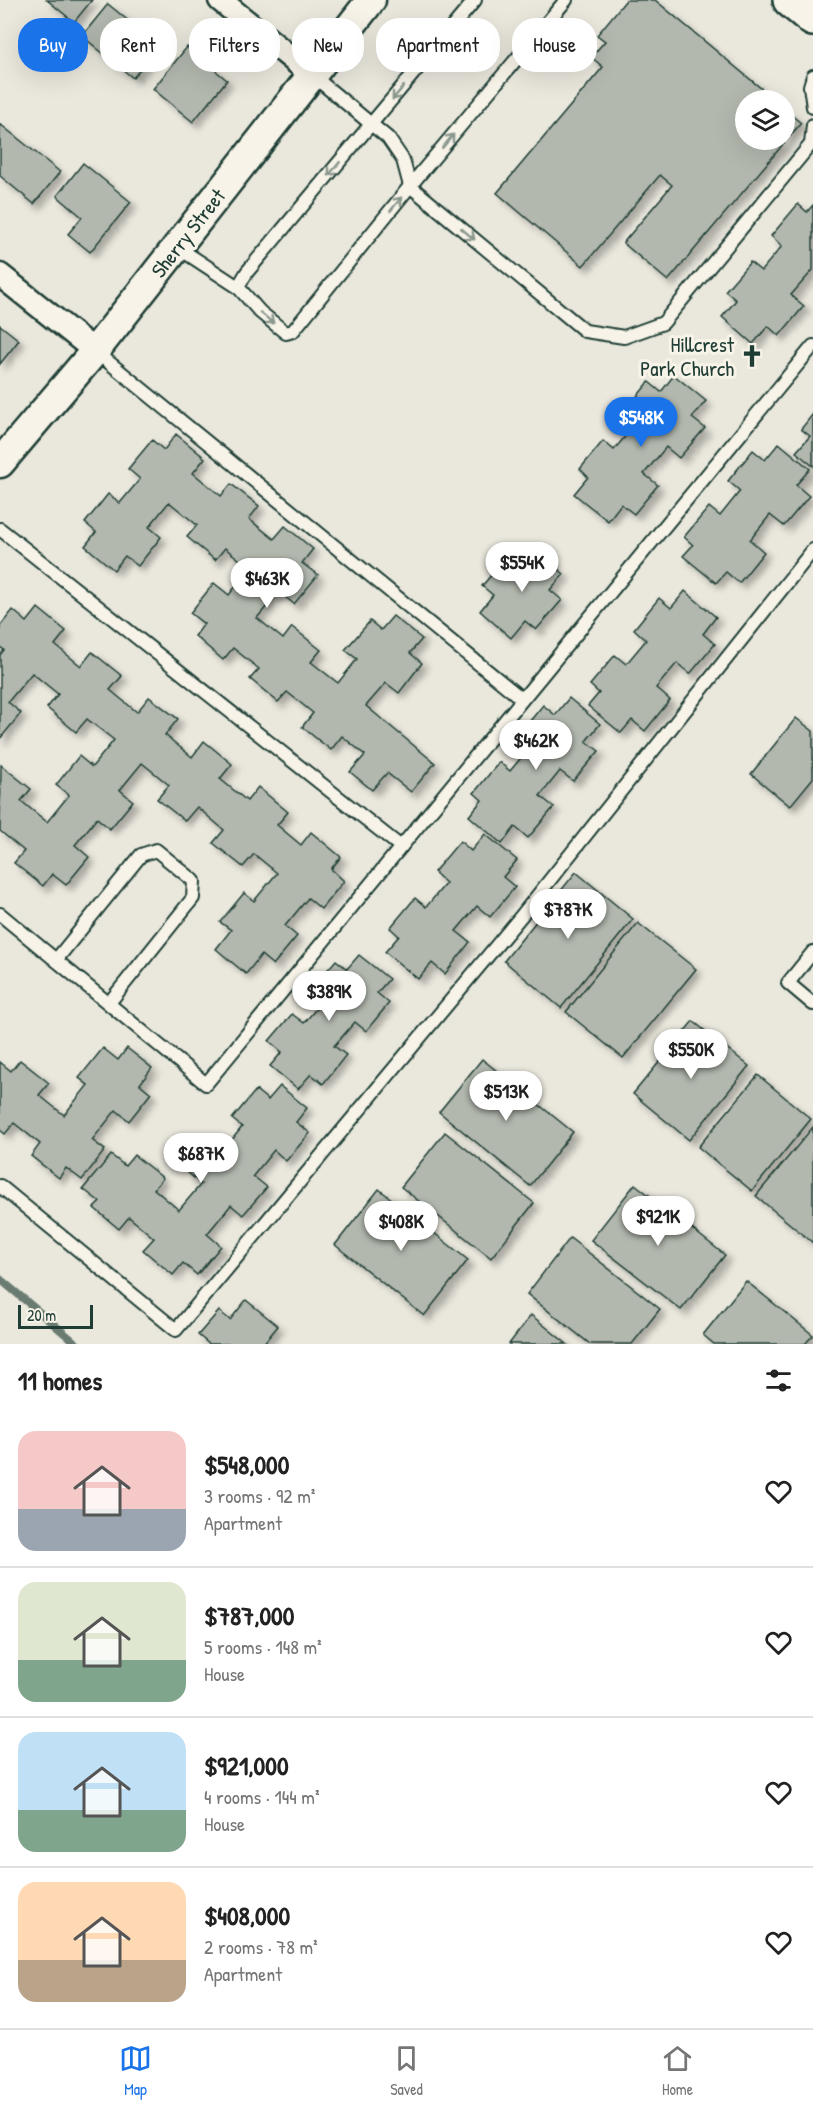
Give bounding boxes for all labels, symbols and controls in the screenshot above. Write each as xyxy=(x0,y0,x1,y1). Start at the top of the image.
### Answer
chip: Buy xyxy=(18,18,88,72)
chip: Rent xyxy=(100,18,177,72)
chip: Filters xyxy=(189,18,280,72)
chip: New xyxy=(292,18,364,72)
chip: Apartment xyxy=(376,18,500,72)
chip: House xyxy=(512,18,597,72)
one-way arrow xyxy=(391,85,404,101)
map controls xyxy=(735,90,795,150)
button: layers xyxy=(735,90,795,150)
one-way arrow xyxy=(441,134,455,149)
one-way arrow xyxy=(327,161,341,176)
street label: Sherry Street xyxy=(144,182,232,284)
one-way arrow xyxy=(389,196,402,212)
one-way arrow xyxy=(460,227,476,240)
one-way arrow xyxy=(259,311,274,325)
place label: Hillcrest Park Church xyxy=(640,330,735,383)
church icon: Hillcrest Park Church xyxy=(739,343,765,369)
pin: $548K xyxy=(599,397,683,448)
text: $548K xyxy=(618,403,664,430)
pin: $554K xyxy=(480,542,564,593)
text: $554K xyxy=(499,548,545,575)
pin: $463K xyxy=(225,558,309,609)
text: $463K xyxy=(244,564,290,591)
pin: $462K xyxy=(494,720,578,771)
text: $462K xyxy=(513,726,559,753)
pin: $787K xyxy=(526,889,610,940)
text: $787K xyxy=(543,895,593,922)
pin: $389K xyxy=(287,971,371,1022)
text: $389K xyxy=(306,977,352,1004)
pin: $550K xyxy=(649,1029,733,1080)
text: $550K xyxy=(668,1035,714,1062)
pin: $513K xyxy=(464,1071,548,1122)
text: $513K xyxy=(483,1077,529,1104)
pin: $687K xyxy=(159,1133,243,1184)
text: $687K xyxy=(177,1139,225,1166)
pin: $921K xyxy=(616,1196,700,1247)
pin: $408K xyxy=(359,1201,443,1252)
text: $921K xyxy=(636,1202,680,1229)
text: $408K xyxy=(378,1207,424,1234)
scale bar xyxy=(18,1302,93,1330)
text: 20 m xyxy=(27,1304,56,1326)
text: 11 homes xyxy=(18,1363,102,1398)
icon: filters xyxy=(762,1364,795,1397)
text: $548,000 xyxy=(204,1447,289,1482)
icon: home xyxy=(66,1455,138,1527)
icon: heart xyxy=(762,1475,795,1508)
text: 3 rooms · 92 m² xyxy=(204,1482,315,1509)
text: Apartment xyxy=(204,1509,282,1536)
text: $787,000 xyxy=(204,1598,294,1633)
icon: home xyxy=(66,1606,138,1678)
icon: heart xyxy=(762,1626,795,1659)
text: 5 rooms · 148 m² xyxy=(204,1633,322,1660)
text: House xyxy=(204,1660,245,1687)
text: $921,000 xyxy=(204,1748,289,1783)
icon: home xyxy=(66,1756,138,1828)
icon: heart xyxy=(762,1776,795,1809)
text: 4 rooms · 144 m² xyxy=(204,1783,319,1810)
text: House xyxy=(204,1810,245,1837)
text: $408,000 xyxy=(204,1898,290,1933)
icon: home xyxy=(66,1906,138,1978)
icon: heart xyxy=(762,1926,795,1959)
text: 2 rooms · 78 m² xyxy=(204,1933,318,1960)
text: Apartment xyxy=(204,1960,282,1987)
tab: Map xyxy=(119,2042,152,2100)
tab: Saved xyxy=(390,2042,423,2100)
tab: Home xyxy=(661,2042,694,2100)

